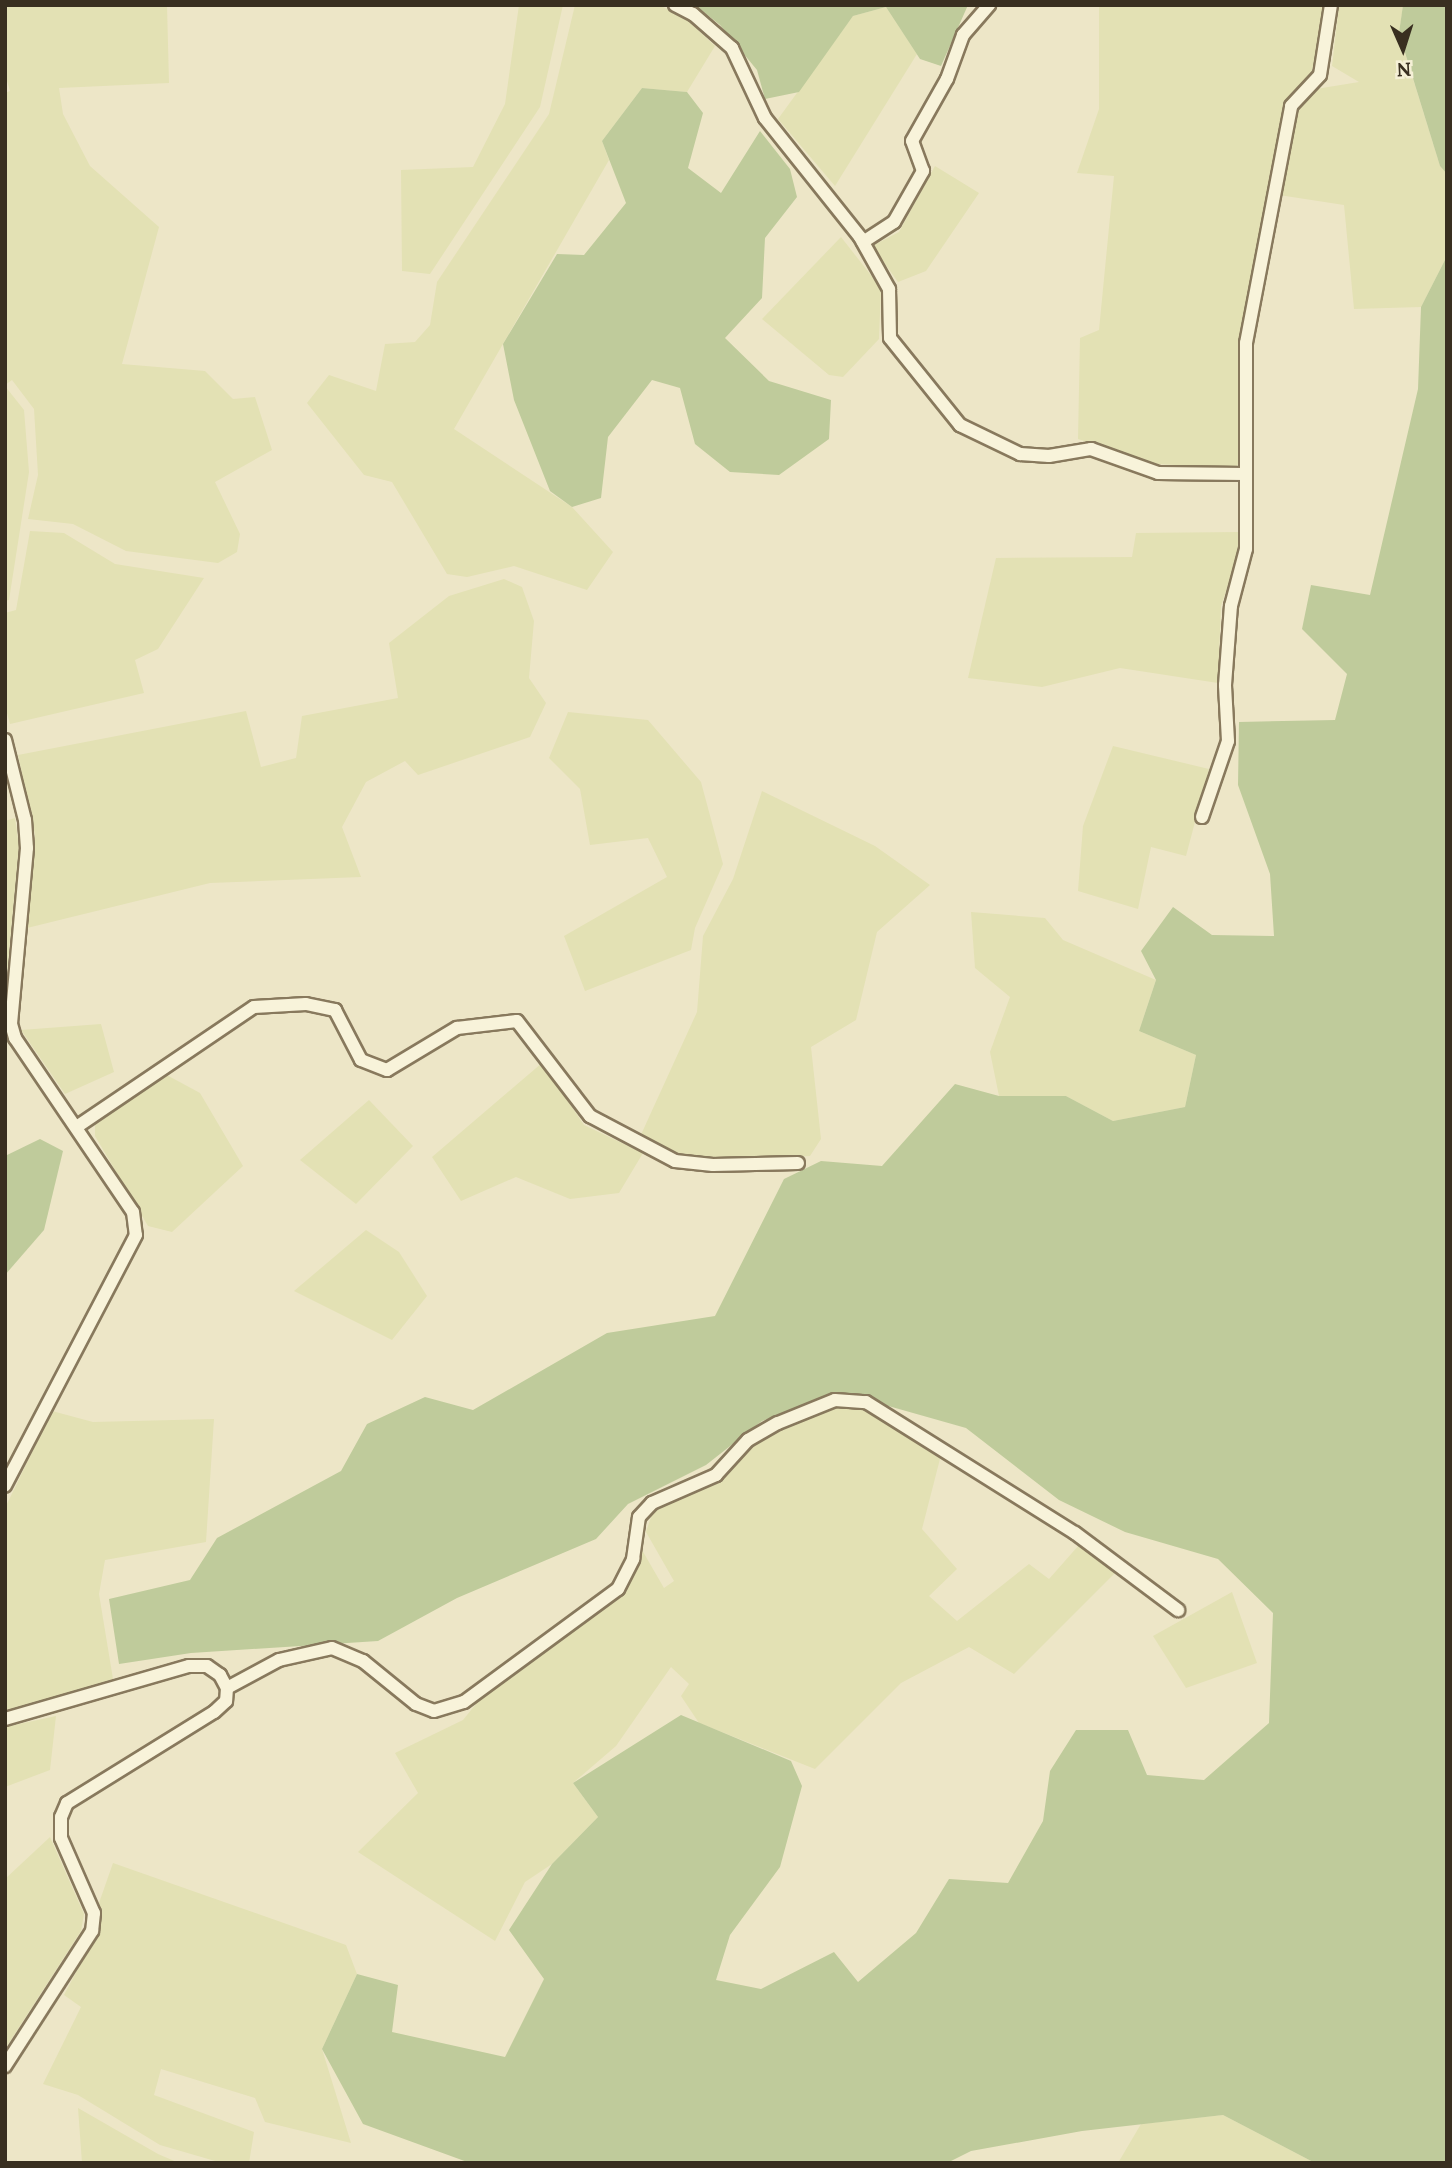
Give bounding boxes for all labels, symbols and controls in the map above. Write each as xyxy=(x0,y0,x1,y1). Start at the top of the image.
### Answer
north arrow xyxy=(1368,14,1438,84)
text: N xyxy=(1396,58,1412,82)

